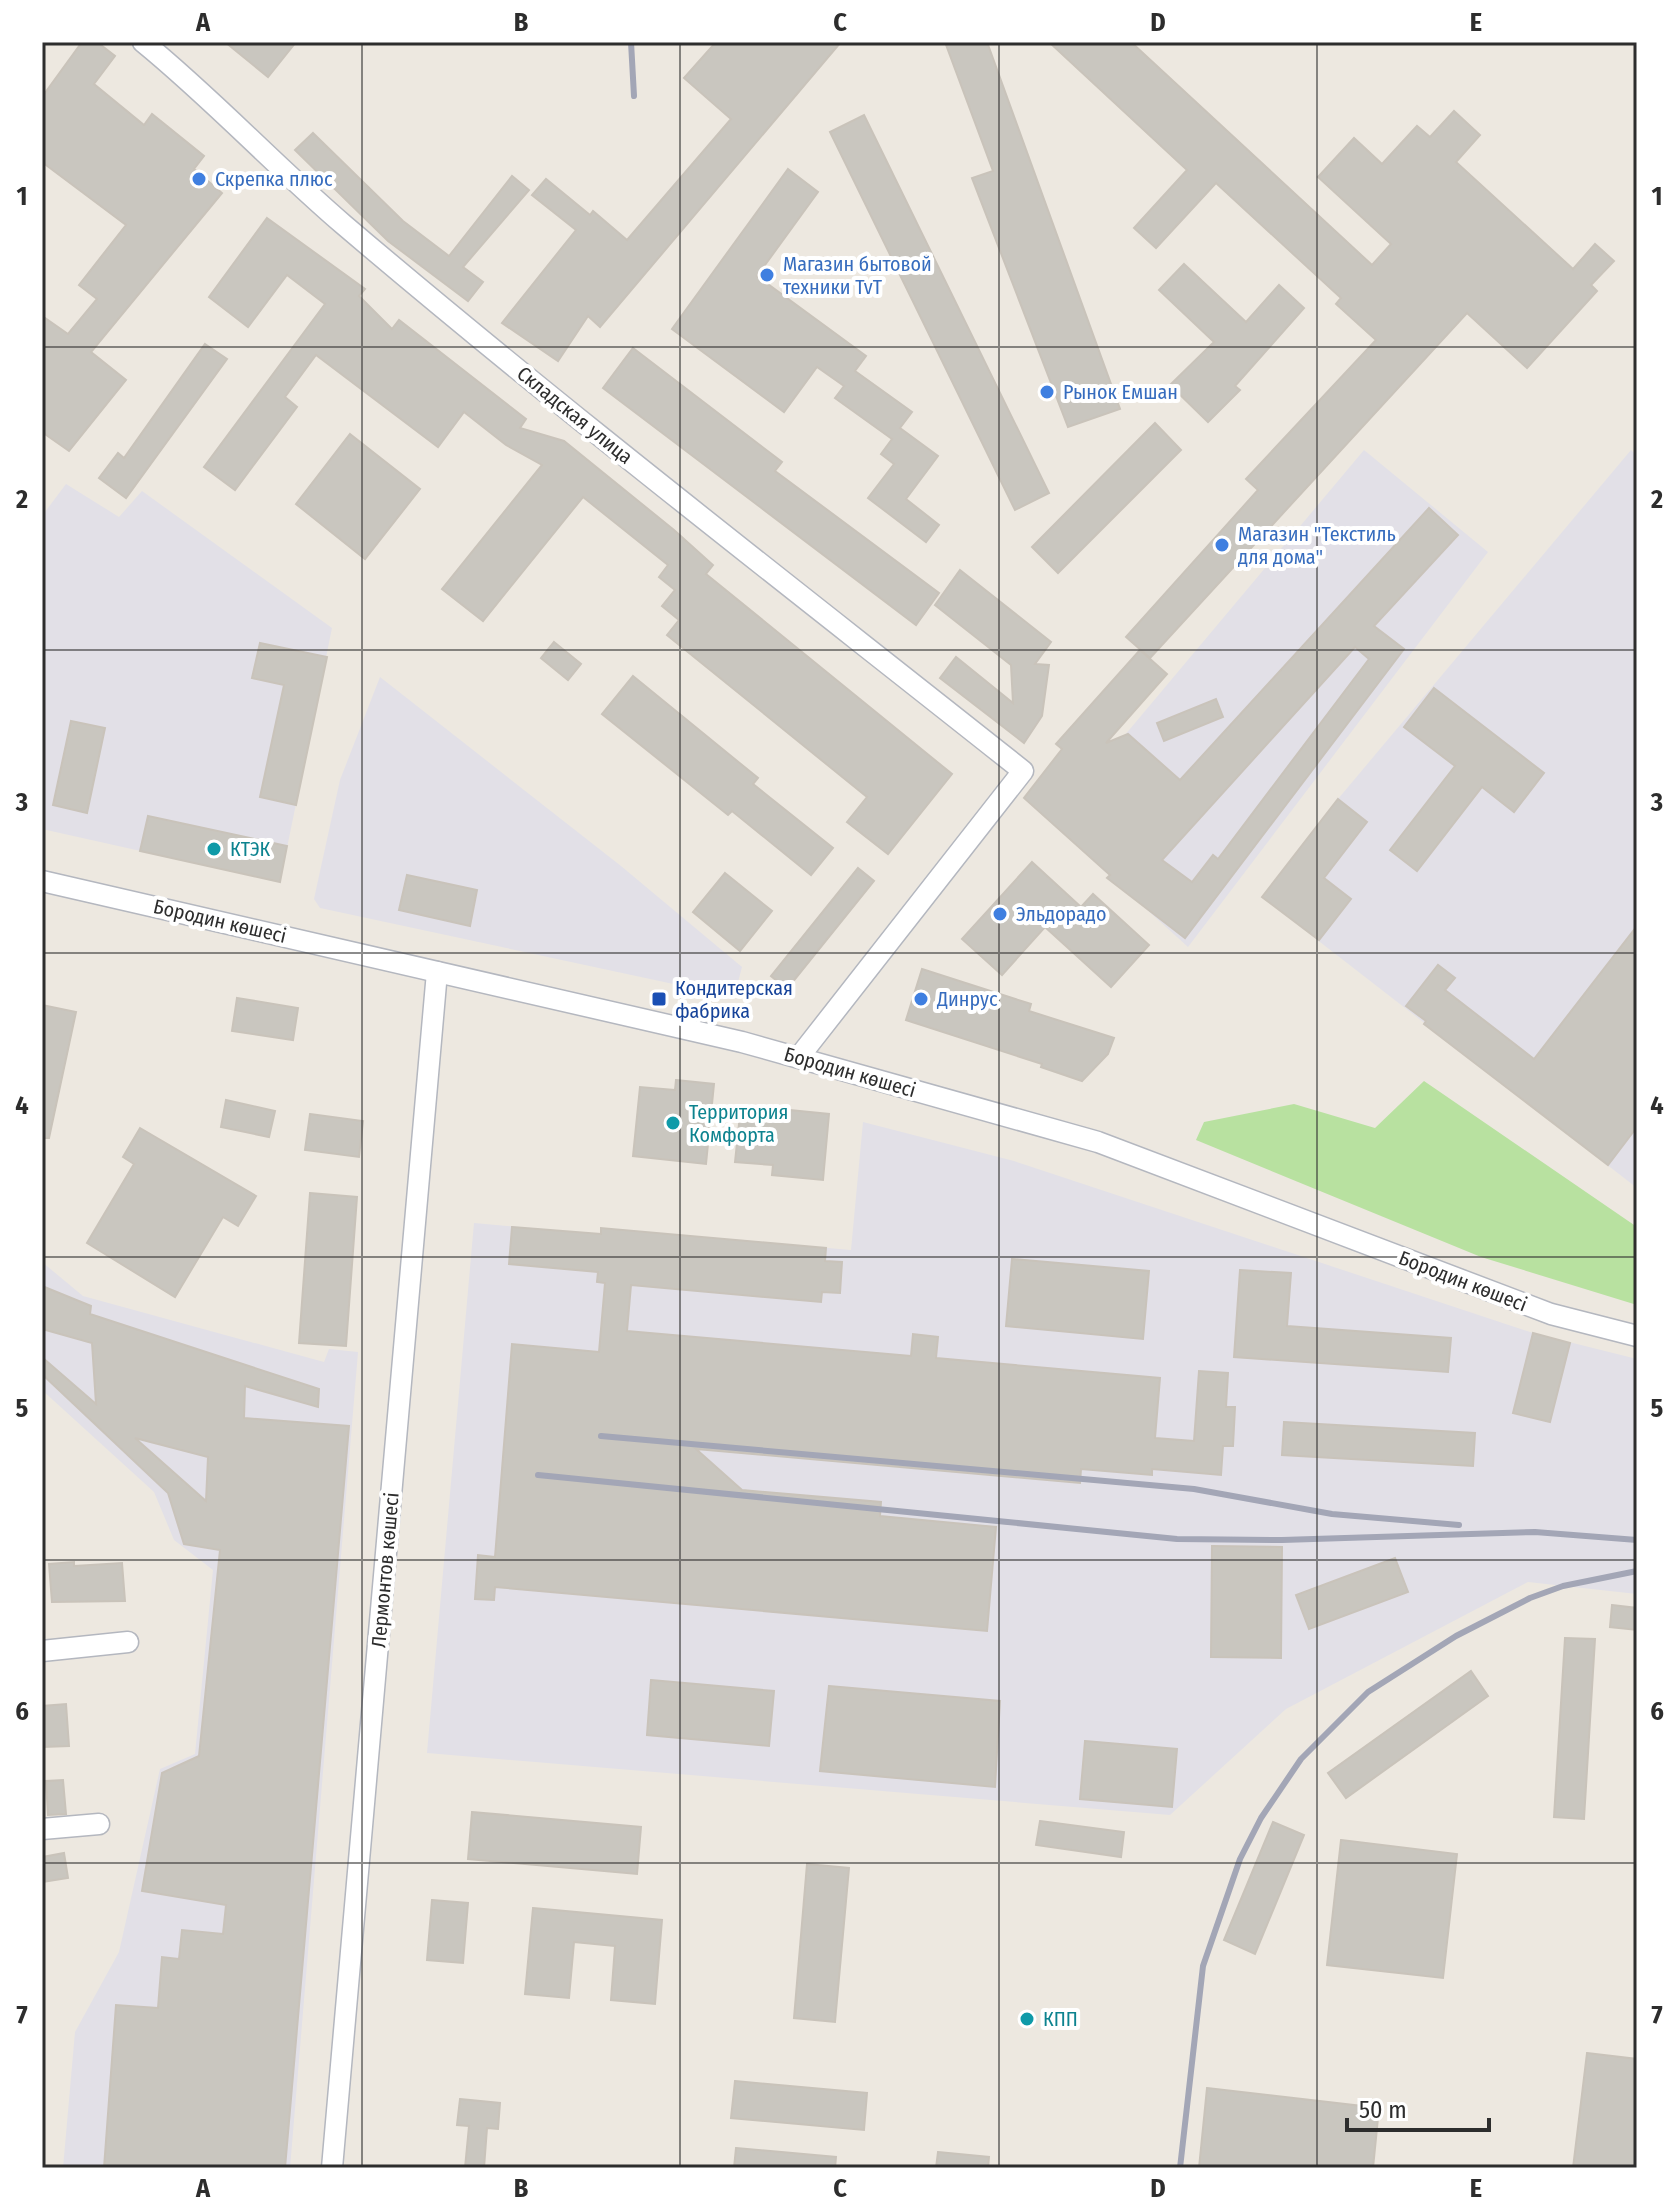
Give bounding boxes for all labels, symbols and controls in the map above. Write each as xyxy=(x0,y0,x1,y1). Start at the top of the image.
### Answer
text: A xyxy=(195,7,211,38)
text: B xyxy=(514,7,529,38)
text: C xyxy=(833,7,847,38)
text: D xyxy=(1150,7,1166,38)
text: E xyxy=(1470,7,1482,38)
place label: Скрепка плюс xyxy=(215,167,333,191)
marker: Скрепка плюс xyxy=(190,170,208,188)
text: 1 xyxy=(17,181,28,212)
text: 1 xyxy=(1652,181,1663,212)
place label: Магазин бытовой техники TvT xyxy=(783,252,932,299)
marker: Магазин бытовой техники TvT xyxy=(758,266,776,284)
street label: Складская улица xyxy=(512,361,638,469)
place label: Рынок Емшан xyxy=(1063,380,1178,404)
marker: Рынок Емшан xyxy=(1038,383,1056,401)
text: 2 xyxy=(15,484,28,515)
text: 2 xyxy=(1650,484,1663,515)
place label: Магазин "Текстиль для дома" xyxy=(1238,522,1396,569)
marker: Магазин "Текстиль для дома" xyxy=(1213,536,1231,554)
text: 3 xyxy=(15,787,28,818)
text: 3 xyxy=(1650,787,1663,818)
place label: КТЭК xyxy=(230,837,271,861)
marker: КТЭК xyxy=(205,840,223,858)
street label: Бородин көшесі xyxy=(151,894,289,948)
place label: Эльдорадо xyxy=(1016,902,1106,926)
marker: Эльдорадо xyxy=(991,905,1009,923)
place label: Кондитерская фабрика xyxy=(675,976,793,1023)
place label: Динрус xyxy=(936,987,998,1011)
marker: Кондитерская фабрика xyxy=(650,990,668,1008)
marker: Динрус xyxy=(912,990,930,1008)
street label: Бородин көшесі xyxy=(781,1042,919,1102)
text: 4 xyxy=(15,1090,29,1121)
text: 4 xyxy=(1650,1090,1664,1121)
place label: Территория Комфорта xyxy=(689,1100,789,1147)
marker: Территория Комфорта xyxy=(664,1114,682,1132)
street label: Бородин көшесі xyxy=(1395,1245,1531,1317)
text: 5 xyxy=(16,1393,29,1424)
text: 5 xyxy=(1651,1393,1664,1424)
street label: Лермонтов көшесі xyxy=(366,1491,404,1649)
text: 6 xyxy=(15,1696,29,1727)
text: 6 xyxy=(1650,1696,1664,1727)
text: 7 xyxy=(16,2000,28,2031)
text: 7 xyxy=(1651,2000,1663,2031)
place label: КПП xyxy=(1043,2007,1078,2031)
marker: КПП xyxy=(1018,2010,1036,2028)
scale bar xyxy=(1347,2082,1489,2132)
text: 50 m xyxy=(1359,2096,1407,2124)
text: A xyxy=(195,2173,211,2204)
text: B xyxy=(514,2173,529,2204)
text: C xyxy=(833,2173,847,2204)
text: D xyxy=(1150,2173,1166,2204)
text: E xyxy=(1470,2173,1482,2204)

